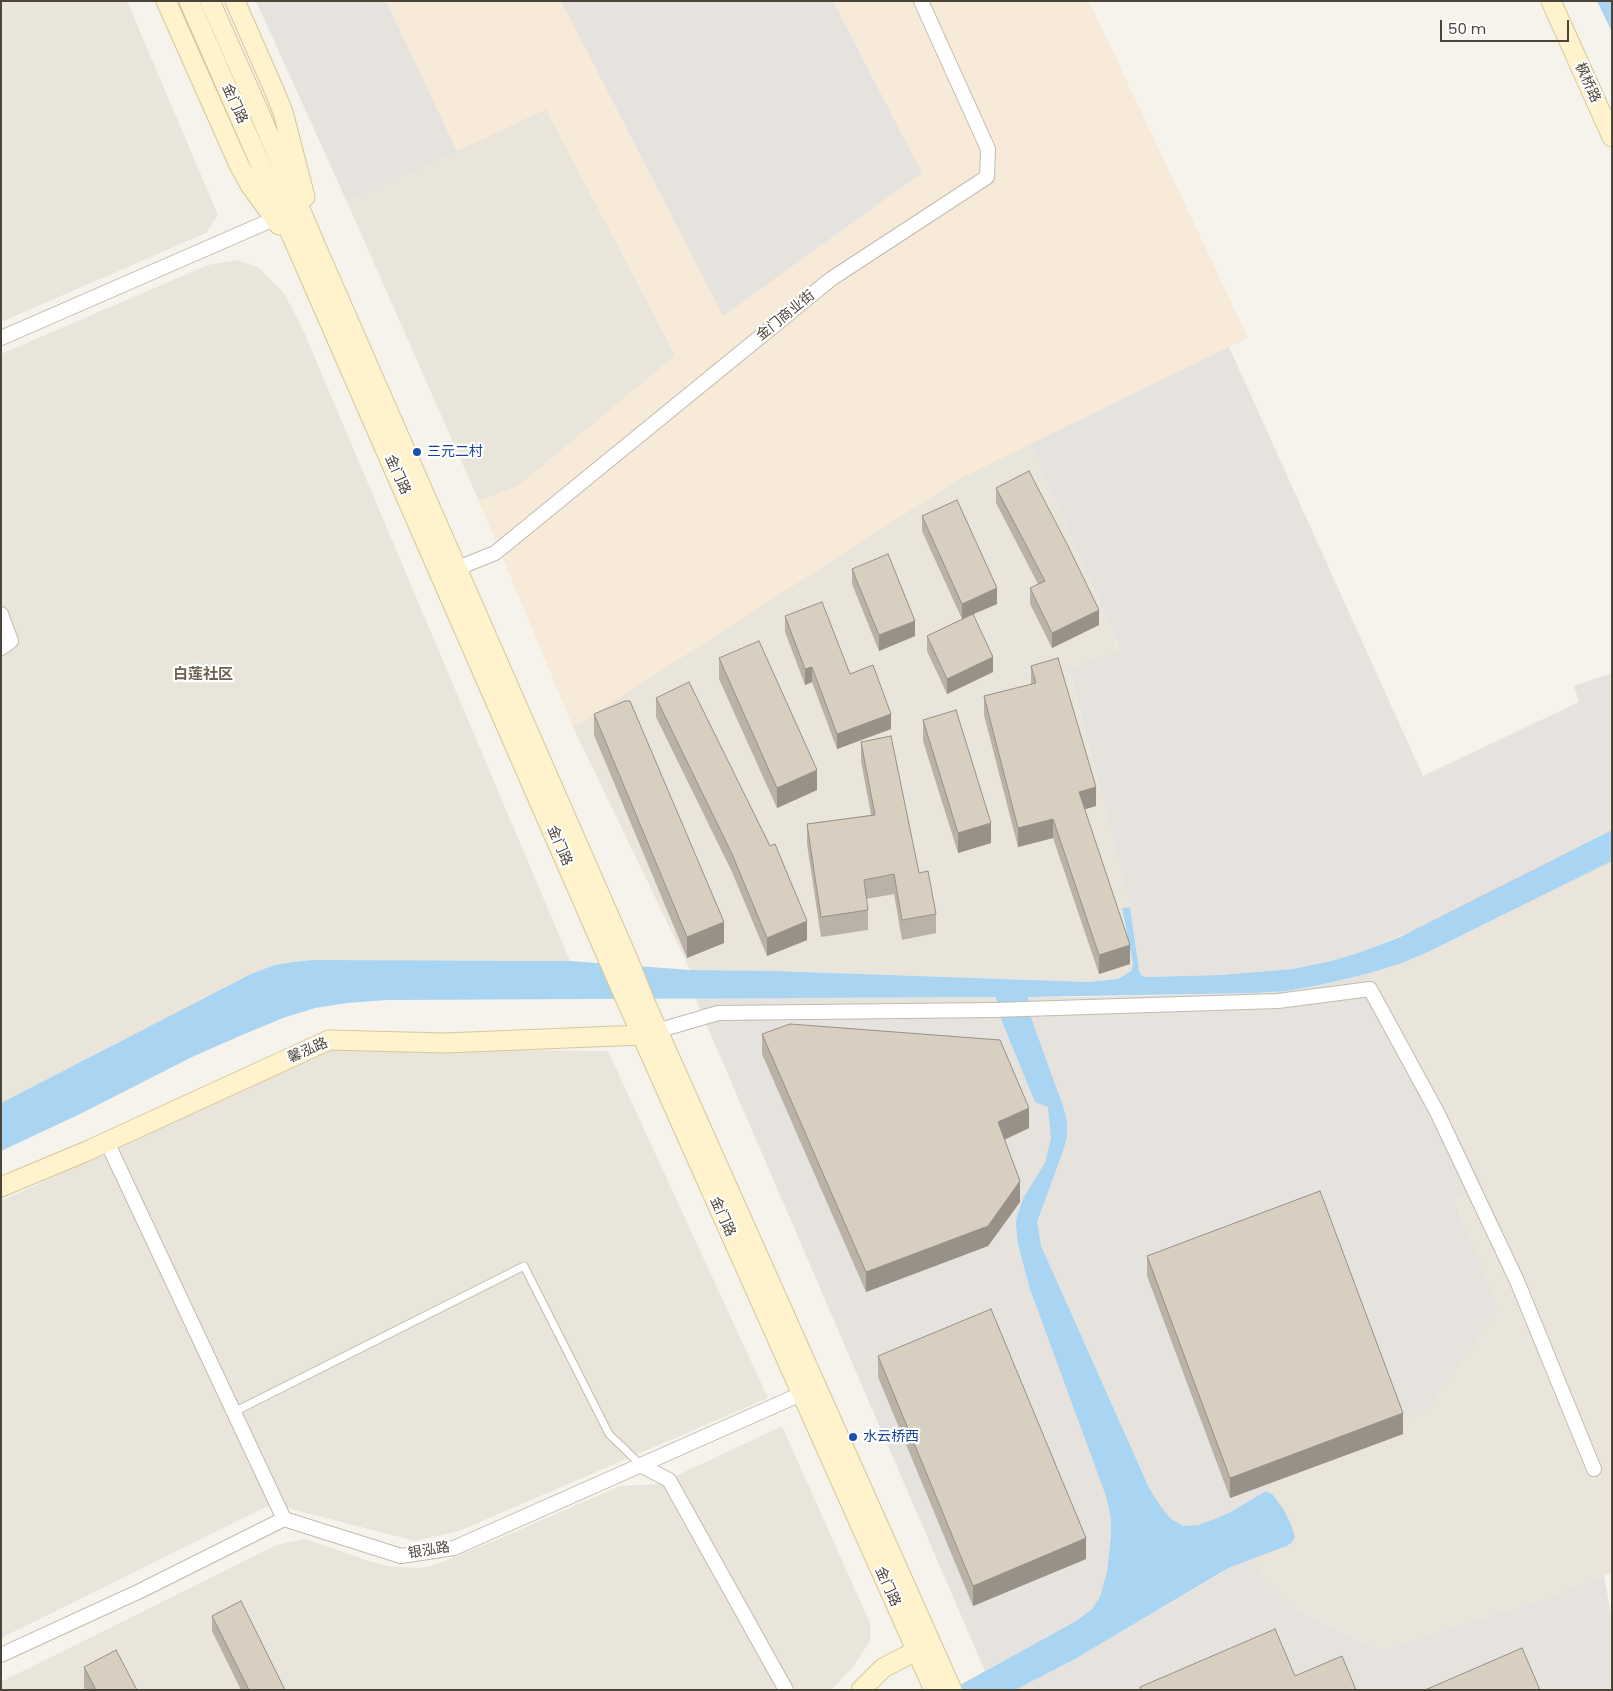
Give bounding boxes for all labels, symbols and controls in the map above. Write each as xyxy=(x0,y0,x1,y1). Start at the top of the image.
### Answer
scale bar xyxy=(1443,10,1572,42)
text: 50 m xyxy=(1448,18,1486,39)
street label: 枫桥路 xyxy=(1571,60,1603,106)
street label: 金门路 xyxy=(218,81,250,127)
street label: 金门商业街 xyxy=(754,287,818,345)
place label: 三元二村 xyxy=(427,444,483,460)
marker: 三元二村 xyxy=(411,446,423,458)
street label: 金门路 xyxy=(381,452,413,498)
district label: 白莲社区 xyxy=(173,666,233,684)
street label: 金门路 xyxy=(543,823,575,869)
street label: 馨泓路 xyxy=(285,1035,331,1067)
street label: 金门路 xyxy=(706,1194,738,1240)
place label: 水云桥西 xyxy=(863,1429,919,1445)
marker: 水云桥西 xyxy=(847,1431,859,1443)
street label: 银泓路 xyxy=(407,1539,451,1563)
street label: 金门路 xyxy=(871,1564,903,1610)

